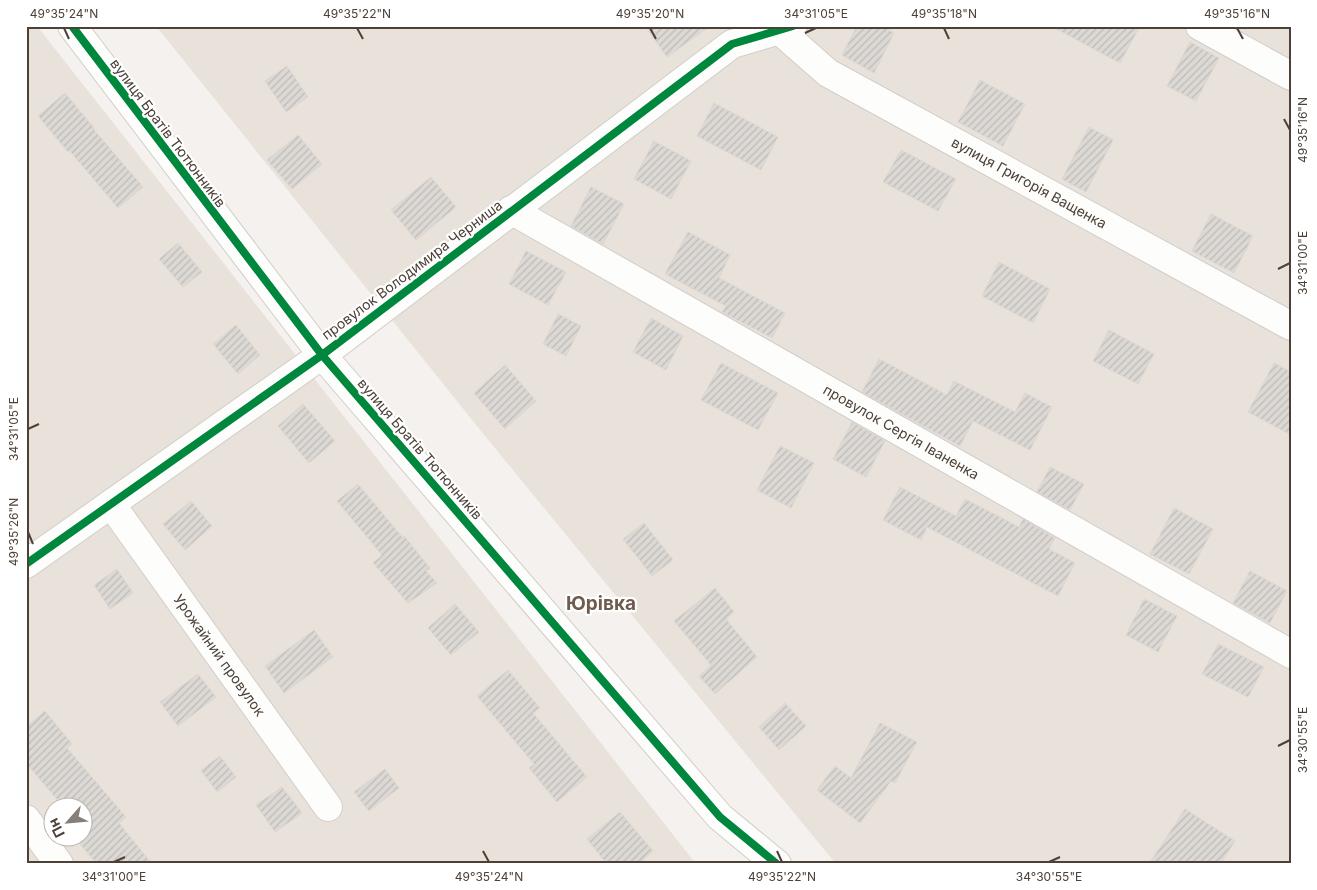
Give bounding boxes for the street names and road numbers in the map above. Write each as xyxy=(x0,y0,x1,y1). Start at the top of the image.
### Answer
street label: вулиця Братів Тютюнників xyxy=(107,55,230,210)
street label: вулиця Григорія Ващенка xyxy=(949,133,1110,232)
street label: провулок Володимира Черниша xyxy=(318,196,505,343)
street label: вулиця Братів Тютюнників xyxy=(354,375,486,523)
street label: провулок Сергія Іваненка xyxy=(821,381,982,483)
street label: Урожайний провулок xyxy=(170,591,269,719)

